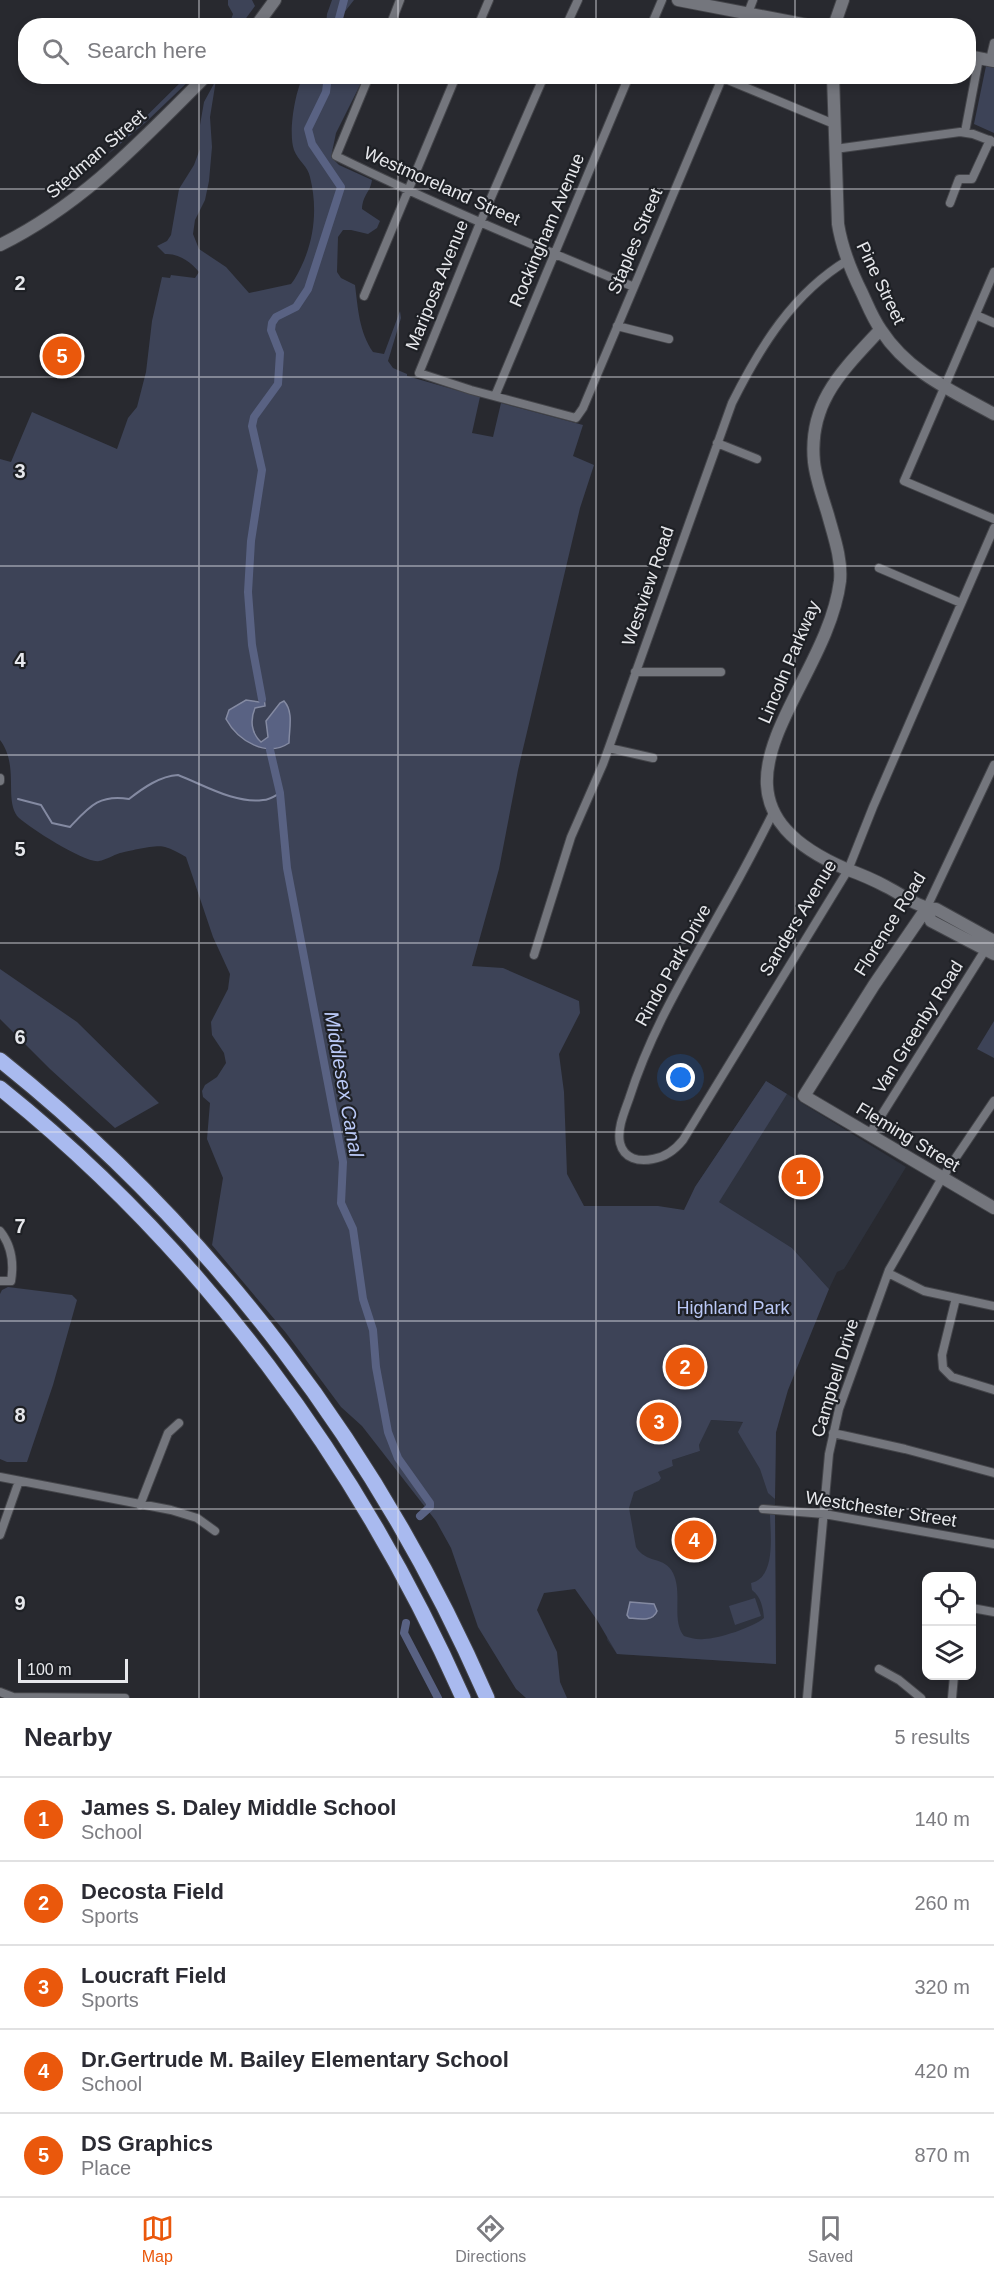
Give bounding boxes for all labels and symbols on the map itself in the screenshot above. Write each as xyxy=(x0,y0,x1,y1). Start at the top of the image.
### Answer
street label: Stedman Street xyxy=(42,105,150,203)
street label: Westmoreland Street xyxy=(361,143,523,229)
street label: Rockingham Avenue xyxy=(506,150,588,310)
street label: Staples Street xyxy=(604,185,666,297)
street label: Mariposa Avenue xyxy=(402,217,472,353)
street label: Pine Street xyxy=(852,239,910,327)
text: 2 xyxy=(14,272,26,294)
pin: 5 xyxy=(42,334,82,378)
text: 3 xyxy=(14,460,26,482)
street label: Westview Road xyxy=(618,524,678,648)
street label: Lincoln Parkway xyxy=(754,598,824,726)
text: 4 xyxy=(14,649,26,671)
text: 5 xyxy=(14,838,26,860)
street label: Sanders Avenue xyxy=(755,856,841,980)
street label: Florence Road xyxy=(850,869,930,979)
street label: Rindo Park Drive xyxy=(631,901,715,1029)
street label: Van Greenby Road xyxy=(869,957,967,1097)
water label: Middlesex Canal xyxy=(320,1009,368,1159)
text: 6 xyxy=(14,1026,26,1048)
your location xyxy=(666,1063,695,1092)
street label: Fleming Street xyxy=(853,1098,963,1176)
pin: 1 xyxy=(782,1154,820,1200)
text: 7 xyxy=(14,1215,26,1237)
park label: Highland Park xyxy=(676,1298,791,1318)
street label: Campbell Drive xyxy=(807,1316,863,1440)
pin: 2 xyxy=(666,1344,704,1390)
pin: 3 xyxy=(640,1400,678,1444)
text: 8 xyxy=(14,1404,26,1426)
street label: Westchester Street xyxy=(804,1487,958,1531)
pin: 4 xyxy=(674,1518,714,1562)
text: 9 xyxy=(14,1592,26,1614)
scale bar xyxy=(18,1656,128,1684)

